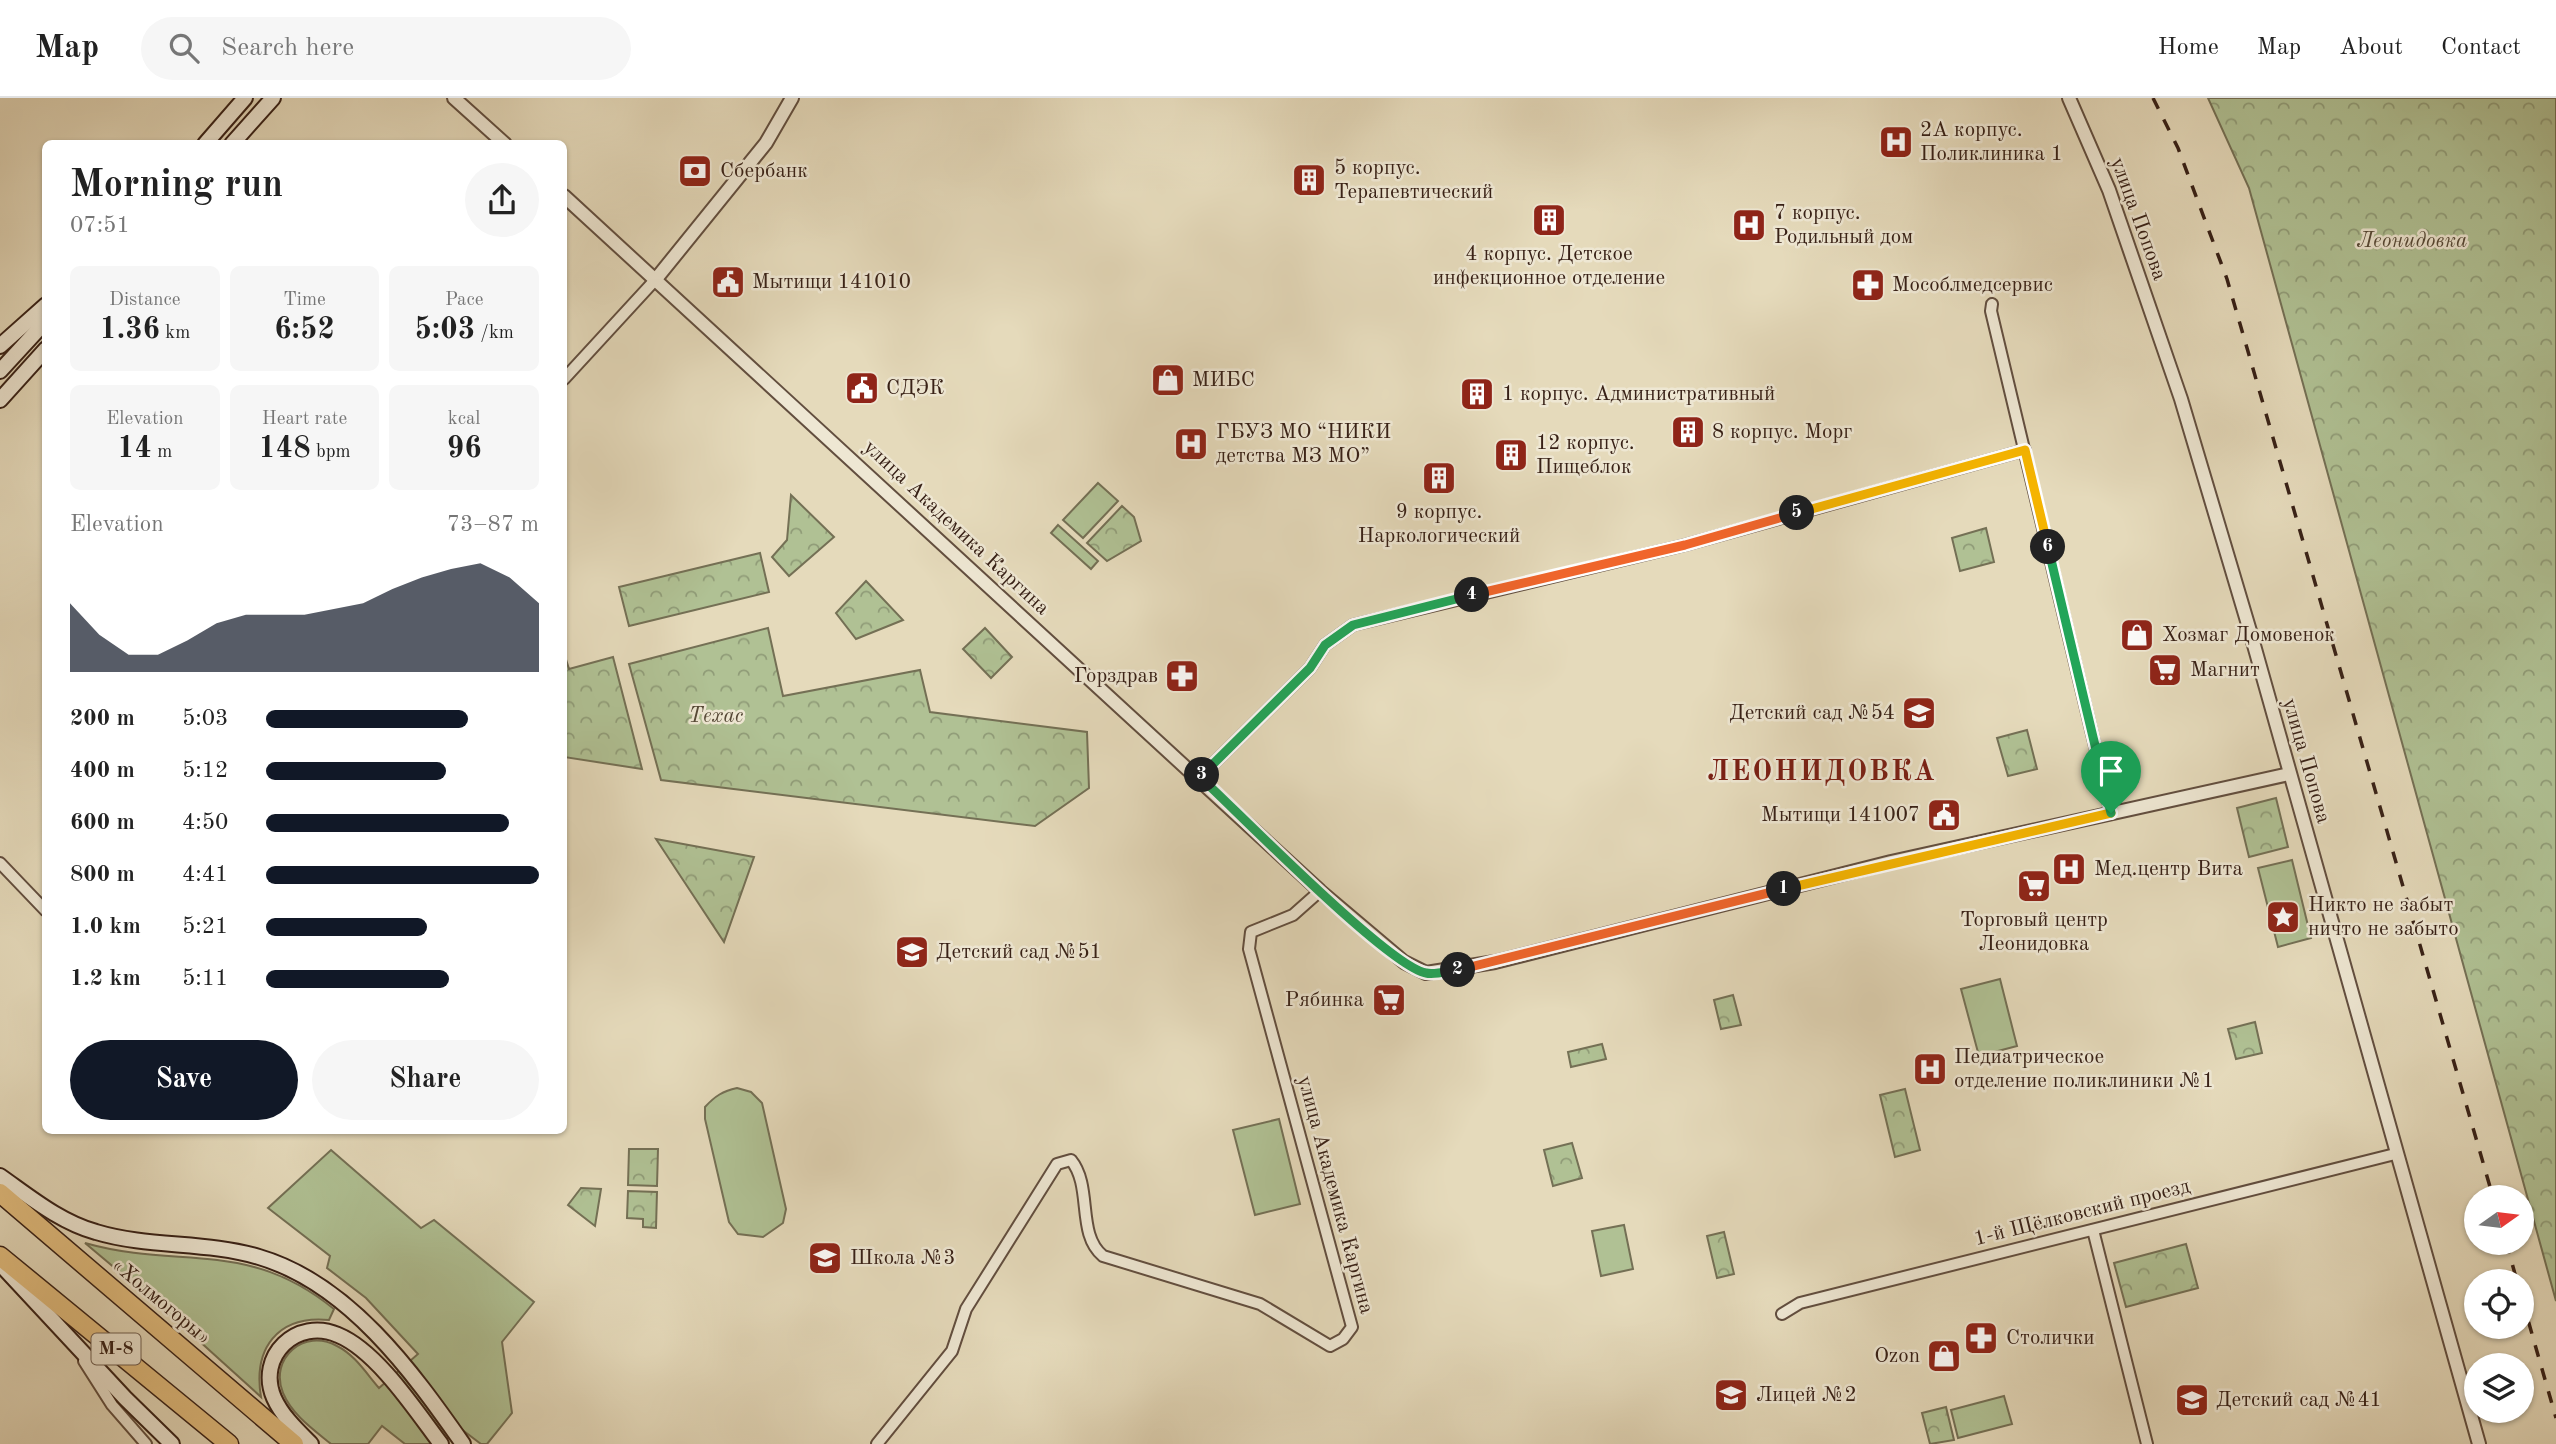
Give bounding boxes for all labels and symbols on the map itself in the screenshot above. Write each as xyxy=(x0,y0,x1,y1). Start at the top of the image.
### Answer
place label: 2А корпус. Поликлиника 1 xyxy=(1920,120,2063,165)
hospital icon: 2А корпус. Поликлиника 1 xyxy=(1877,123,1915,161)
bank icon: Сбербанк xyxy=(676,152,714,190)
street label: улица Попова xyxy=(2106,155,2170,283)
place label: 5 корпус. Терапевтический xyxy=(1334,158,1493,203)
place label: Сбербанк xyxy=(720,161,808,182)
building icon: 5 корпус. Терапевтический xyxy=(1290,161,1328,199)
building icon: 4 корпус. Детское инфекционное отделение xyxy=(1530,201,1568,239)
place label: 7 корпус. Родильный дом xyxy=(1774,203,1913,248)
hospital icon: 7 корпус. Родильный дом xyxy=(1730,206,1768,244)
park label: Леонидовка xyxy=(2357,231,2467,252)
place label: 4 корпус. Детское инфекционное отделение xyxy=(1433,244,1665,289)
public building icon: Мытищи 141010 xyxy=(709,263,747,301)
pharmacy icon: Мособлмедсервис xyxy=(1849,266,1887,304)
place label: Мытищи 141010 xyxy=(752,272,911,293)
place label: Мособлмедсервис xyxy=(1892,275,2053,296)
shop icon: МИБС xyxy=(1149,361,1187,399)
public building icon: СДЭК xyxy=(843,369,881,407)
place label: МИБС xyxy=(1192,370,1255,391)
building icon: 1 корпус. Административный xyxy=(1458,375,1496,413)
place label: СДЭК xyxy=(886,378,944,399)
place label: 1 корпус. Административный xyxy=(1502,384,1775,405)
building icon: 8 корпус. Морг xyxy=(1669,413,1707,451)
place label: ГБУЗ МО “НИКИ детства МЗ МО” xyxy=(1216,422,1391,467)
place label: 8 корпус. Морг xyxy=(1712,422,1853,443)
hospital icon: ГБУЗ МО “НИКИ детства МЗ МО” xyxy=(1172,425,1210,463)
place label: 12 корпус. Пищеблок xyxy=(1536,433,1635,478)
building icon: 12 корпус. Пищеблок xyxy=(1492,436,1530,474)
street label: улица Академика Каргина xyxy=(859,437,1053,619)
building icon: 9 корпус. Наркологический xyxy=(1420,459,1458,497)
pin: 5 xyxy=(1780,496,1814,530)
place label: 9 корпус. Наркологический xyxy=(1358,502,1520,547)
pin: 6 xyxy=(2030,530,2066,564)
pin: 4 xyxy=(1454,578,1490,612)
shop icon: Хозмаг Домовенок xyxy=(2118,616,2156,654)
place label: Хозмаг Домовенок xyxy=(2162,625,2335,646)
supermarket icon: Магнит xyxy=(2146,651,2184,689)
pharmacy icon: Горздрав xyxy=(1163,657,1201,695)
place label: Магнит xyxy=(2190,660,2260,681)
place label: Горздрав xyxy=(1074,666,1158,687)
school or university icon: Детский сад №54 xyxy=(1900,694,1938,732)
street label: улица Попова xyxy=(2278,696,2334,826)
place label: Детский сад №54 xyxy=(1729,703,1895,724)
park label: Техас xyxy=(688,706,744,727)
pin xyxy=(2081,741,2141,813)
pin: 3 xyxy=(1184,758,1220,792)
district label: ЛЕОНИДОВКА xyxy=(1707,758,1937,787)
public building icon: Мытищи 141007 xyxy=(1925,796,1963,834)
place label: Мытищи 141007 xyxy=(1761,805,1920,826)
hospital icon: Мед.центр Вита xyxy=(2050,850,2088,888)
place label: Мед.центр Вита xyxy=(2094,859,2243,880)
supermarket icon: Торговый центр Леонидовка xyxy=(2015,867,2053,905)
pin: 1 xyxy=(1766,872,1802,906)
place label: Никто не забыт ничто не забыто xyxy=(2308,895,2459,940)
place icon: Никто не забыт ничто не забыто xyxy=(2264,898,2302,936)
place label: Торговый центр Леонидовка xyxy=(1960,910,2108,955)
school or university icon: Детский сад №51 xyxy=(893,933,931,971)
place label: Детский сад №51 xyxy=(936,942,1102,963)
pin: 2 xyxy=(1440,952,1476,988)
supermarket icon: Рябинка xyxy=(1370,981,1408,1019)
place label: Рябинка xyxy=(1285,990,1364,1011)
place label: Педиатрическое отделение поликлиники №1 xyxy=(1954,1047,2214,1092)
hospital icon: Педиатрическое отделение поликлиники №1 xyxy=(1911,1050,1949,1088)
street label: улица Академика Каргина xyxy=(1293,1074,1377,1316)
street label: 1-й Щёлковский проезд xyxy=(1972,1176,2193,1250)
north arrow xyxy=(2464,1185,2534,1255)
school or university icon: Школа №3 xyxy=(806,1239,844,1277)
place label: Школа №3 xyxy=(850,1248,956,1269)
street label: «Холмогоры» xyxy=(107,1255,215,1349)
pharmacy icon: Столички xyxy=(1962,1319,2000,1357)
place label: Столички xyxy=(2006,1328,2095,1349)
road number: М-8 xyxy=(92,1334,140,1364)
shop icon: Ozon xyxy=(1925,1337,1963,1375)
place label: Ozon xyxy=(1874,1346,1920,1367)
school or university icon: Лицей №2 xyxy=(1712,1376,1750,1414)
school or university icon: Детский сад №41 xyxy=(2173,1381,2211,1419)
place label: Лицей №2 xyxy=(1756,1385,1857,1406)
place label: Детский сад №41 xyxy=(2216,1390,2382,1411)

